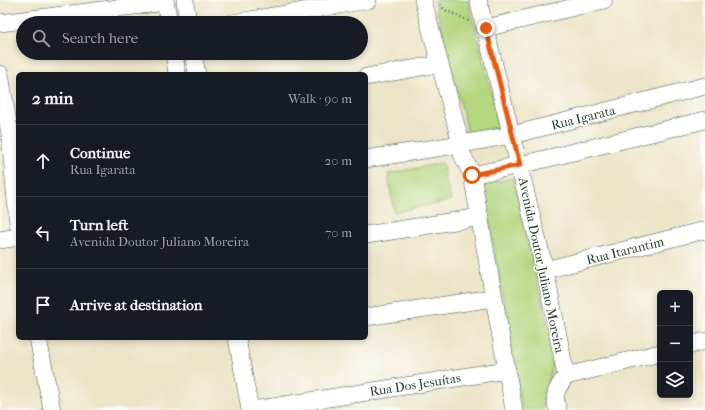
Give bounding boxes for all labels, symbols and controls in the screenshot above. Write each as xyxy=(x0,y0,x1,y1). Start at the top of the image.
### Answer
search box xyxy=(16,16,368,60)
route end xyxy=(477,19,495,37)
icon: search xyxy=(30,27,52,49)
text: Search here xyxy=(62,29,138,47)
text: 2 min xyxy=(32,88,73,108)
text: Walk · 90 m xyxy=(288,91,352,106)
street label: Rua Igarata xyxy=(550,102,618,133)
text: Continue xyxy=(70,144,130,162)
icon: ahead xyxy=(32,150,54,172)
text: 20 m xyxy=(325,153,352,168)
text: Rua Igarata xyxy=(70,162,136,177)
route start xyxy=(463,166,481,184)
street label: Avenida Doutor Juliano Moreira xyxy=(515,175,568,355)
text: Turn left xyxy=(70,216,128,234)
icon: left xyxy=(32,222,54,244)
text: 70 m xyxy=(325,225,352,240)
text: Avenida Doutor Juliano Moreira xyxy=(70,234,249,249)
street label: Rua Itarantim xyxy=(585,234,666,267)
map controls xyxy=(657,290,693,398)
button: + xyxy=(657,290,693,326)
icon: arrive xyxy=(32,294,54,316)
text: Arrive at destination xyxy=(70,296,202,314)
button: − xyxy=(657,326,693,362)
button: layers xyxy=(657,362,693,398)
street label: Rua Dos Jesuítas xyxy=(369,370,462,399)

